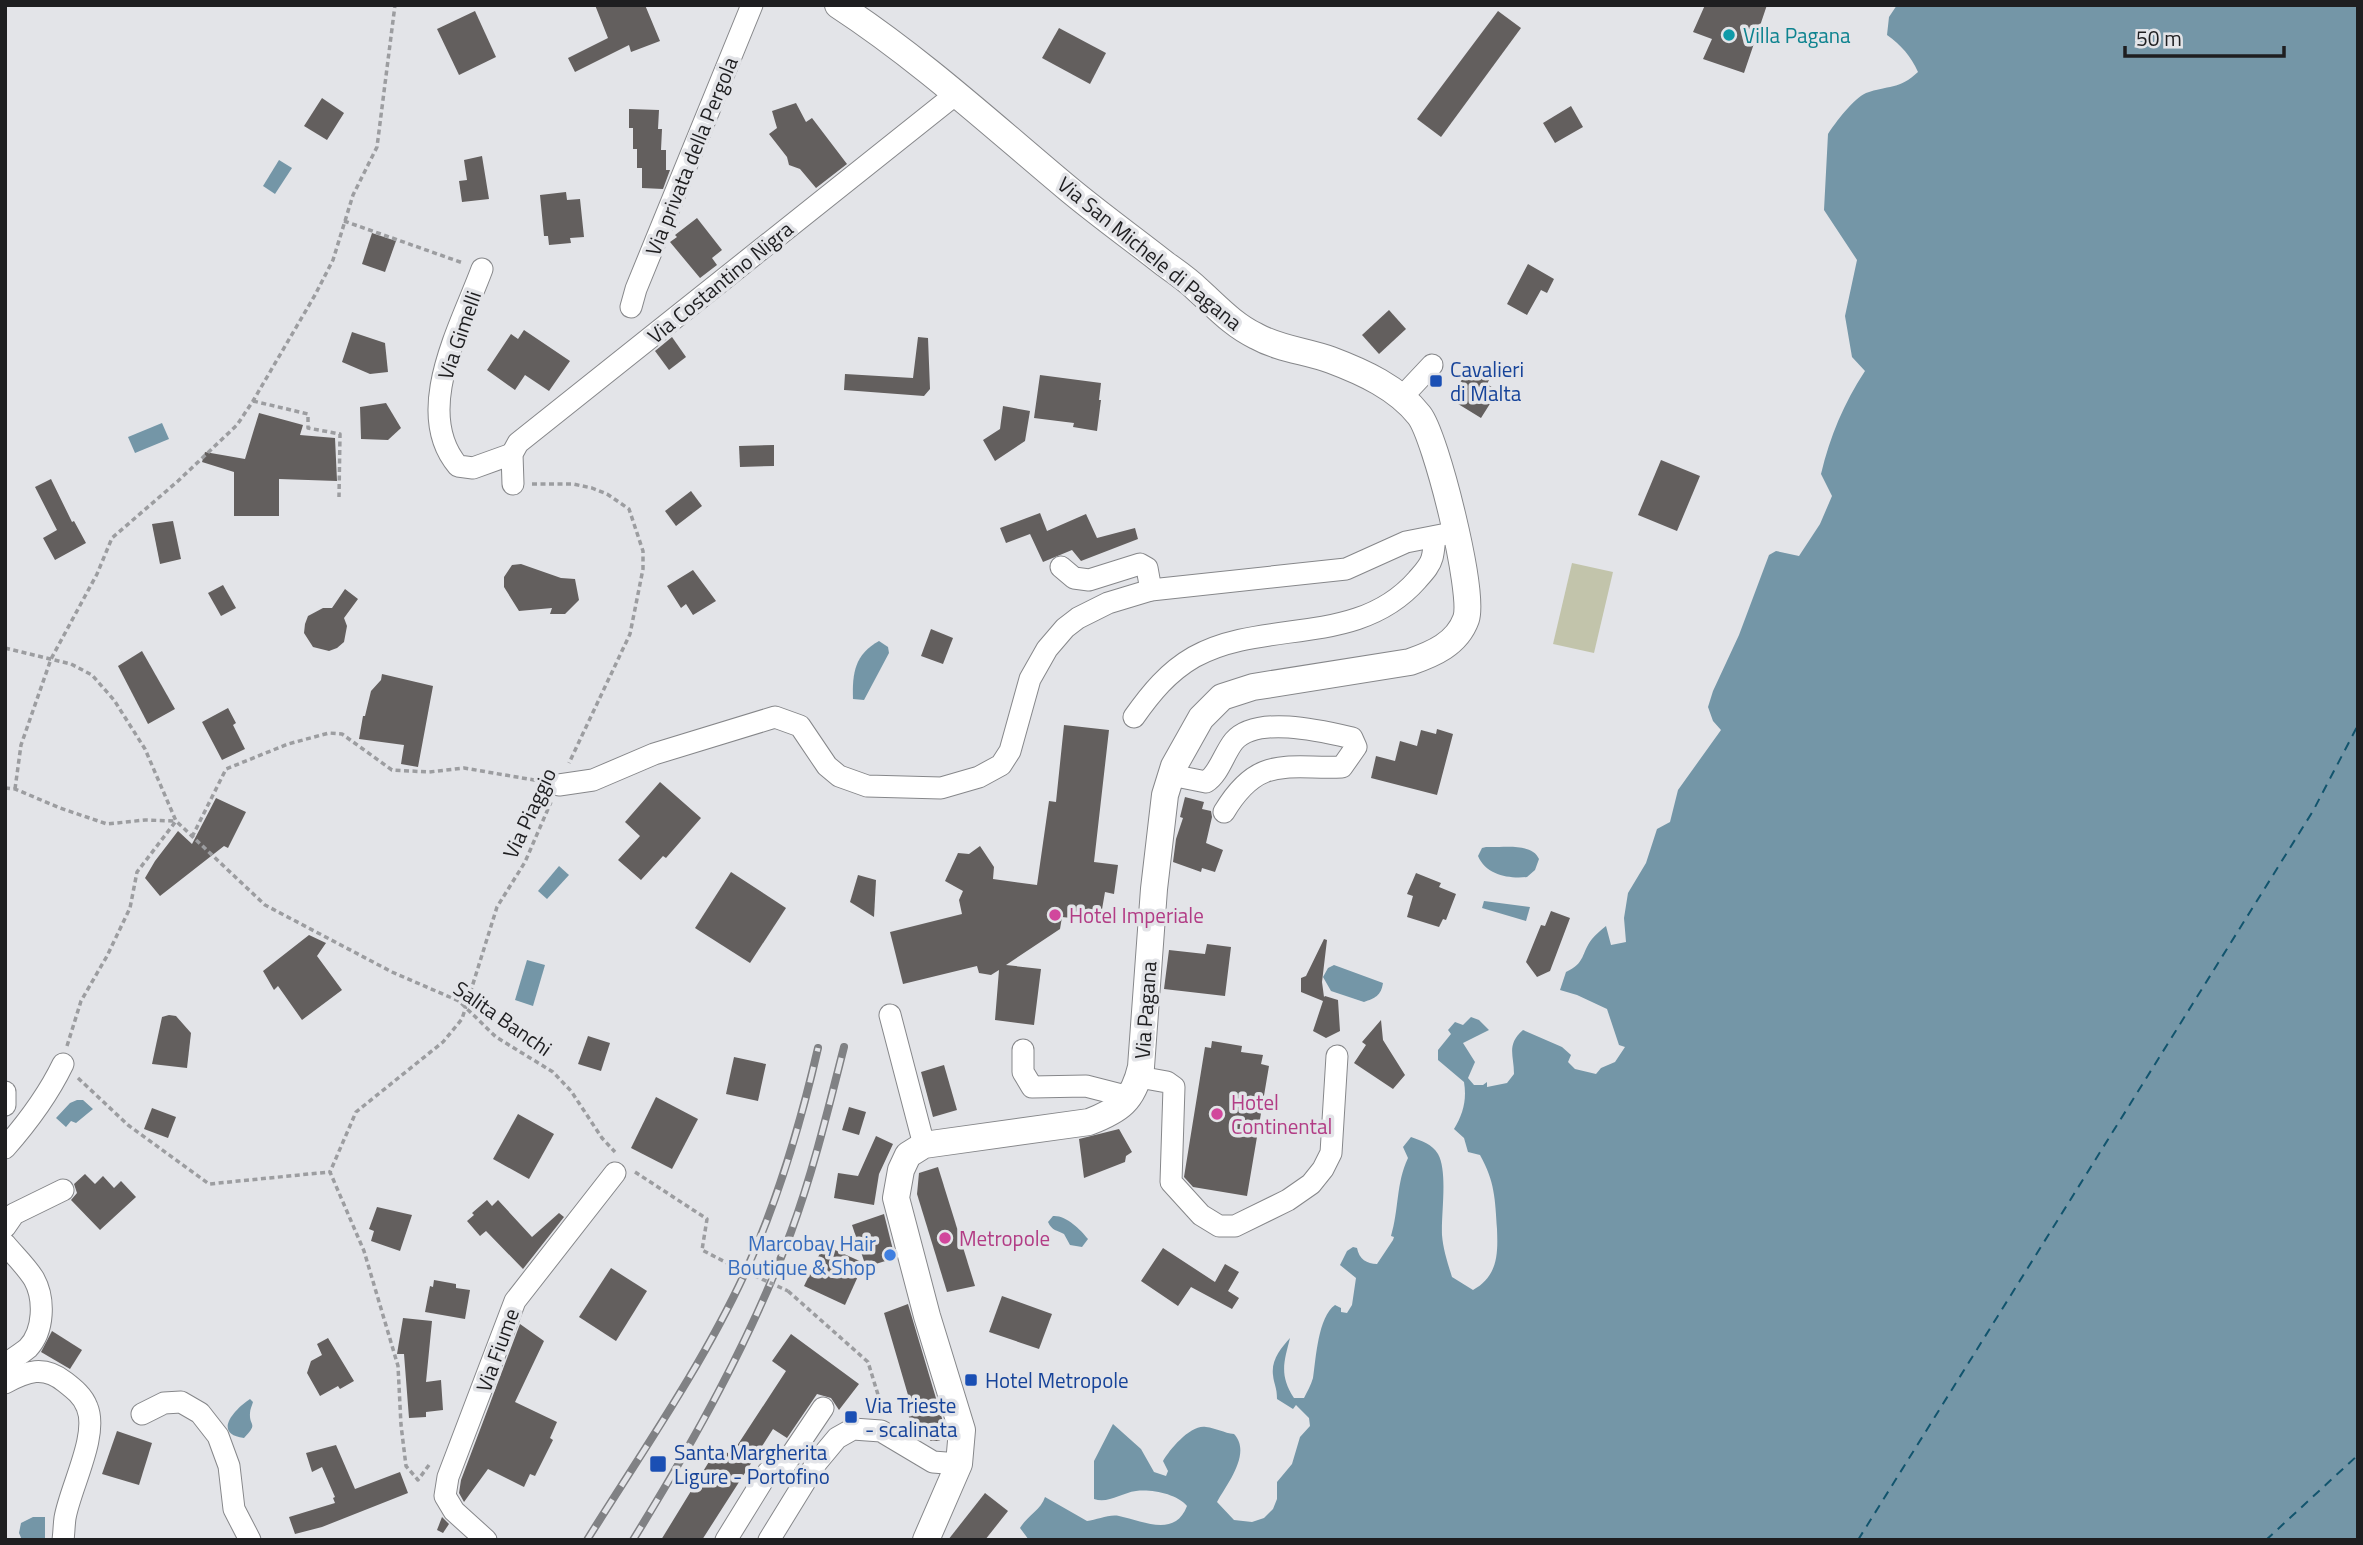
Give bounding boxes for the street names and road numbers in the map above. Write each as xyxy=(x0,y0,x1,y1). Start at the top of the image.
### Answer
street label: Via privata della Pergola xyxy=(637,51,746,260)
street label: Via San Michele di Pagana xyxy=(1051,168,1250,338)
street label: Via Costantino Nigra xyxy=(640,213,800,351)
street label: Via Gimelli xyxy=(429,286,489,384)
street label: Via Piaggio xyxy=(494,762,564,864)
street label: Via Pagana xyxy=(1126,960,1164,1060)
street label: Salita Banchi xyxy=(447,972,559,1064)
street label: Via Fiume xyxy=(467,1304,527,1396)

